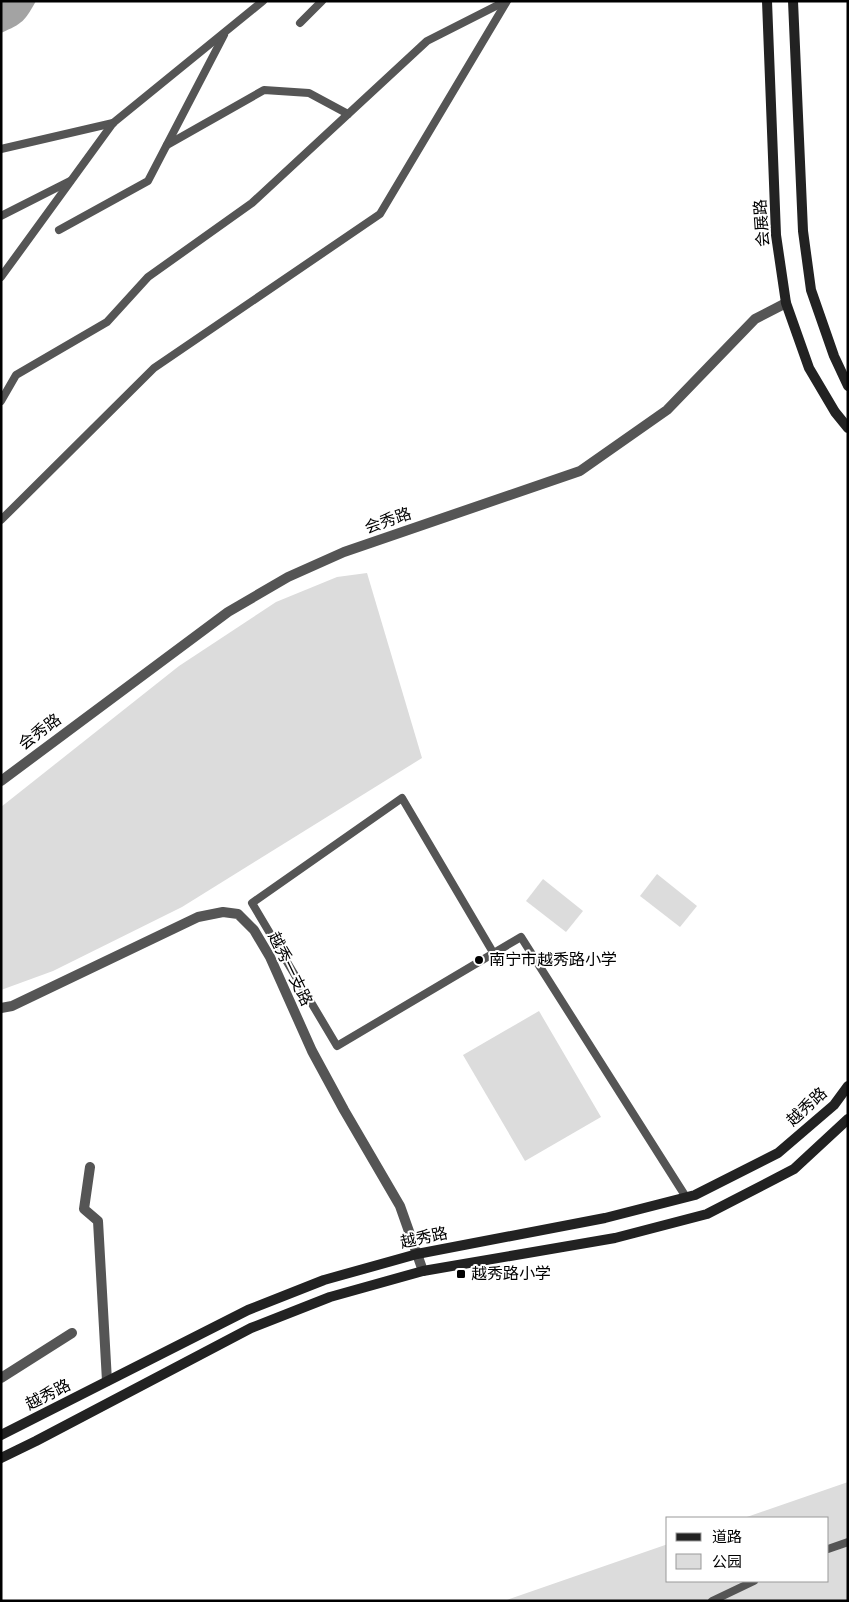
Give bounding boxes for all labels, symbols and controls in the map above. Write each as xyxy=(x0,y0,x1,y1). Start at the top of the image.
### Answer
street label: 会展路 xyxy=(749,198,775,248)
street label: 会秀路 xyxy=(362,503,414,539)
street label: 会秀路 xyxy=(14,709,66,755)
street label: 越秀一支路 xyxy=(263,928,317,1010)
place label: 南宁市越秀路小学 xyxy=(489,949,617,971)
marker: 南宁市越秀路小学 xyxy=(473,954,485,966)
street label: 越秀路 xyxy=(782,1083,832,1131)
street label: 越秀路 xyxy=(398,1222,450,1254)
place label: 越秀路小学 xyxy=(471,1263,551,1285)
marker: 越秀路小学 xyxy=(455,1268,467,1280)
street label: 越秀路 xyxy=(22,1374,74,1416)
legend xyxy=(666,1517,829,1582)
text: 道路 xyxy=(712,1527,742,1548)
text: 公园 xyxy=(712,1552,742,1573)

